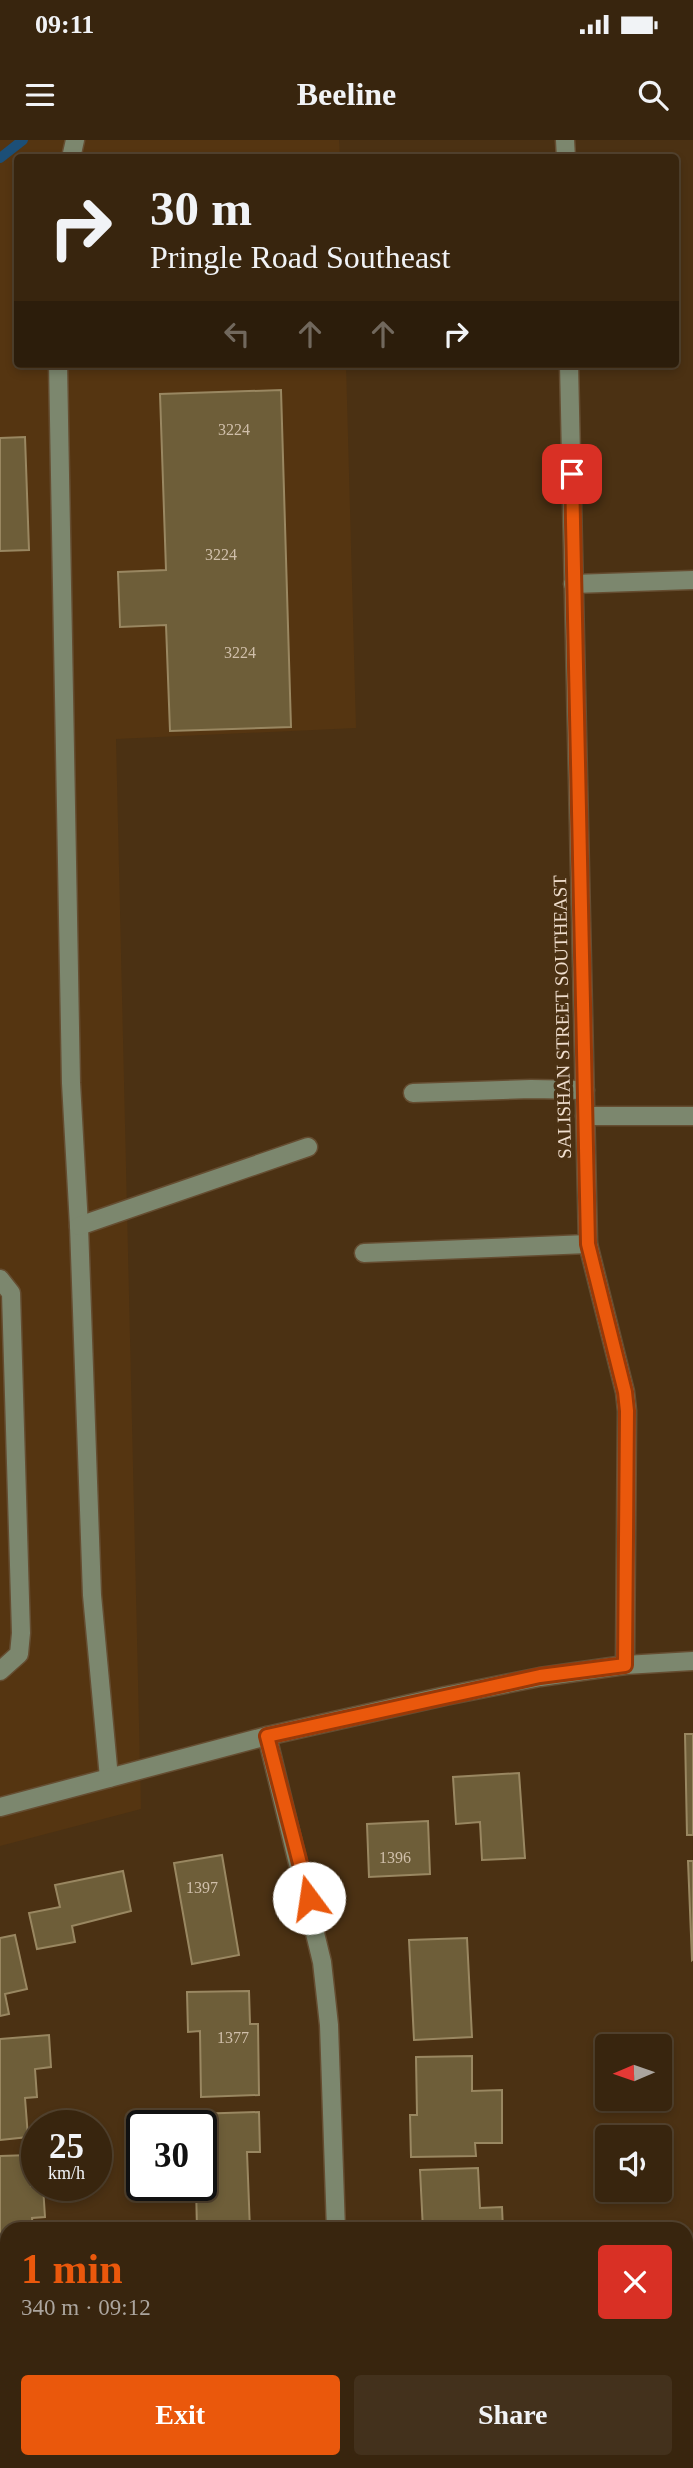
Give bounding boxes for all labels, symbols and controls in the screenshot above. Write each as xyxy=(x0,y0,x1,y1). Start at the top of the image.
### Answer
text: 09:11 xyxy=(35,10,94,39)
icon: menu xyxy=(21,76,59,114)
text: Beeline xyxy=(297,76,396,112)
icon: search xyxy=(634,76,672,114)
text: 30 m xyxy=(150,181,252,236)
icon: right xyxy=(35,182,126,273)
text: Pringle Road Southeast xyxy=(150,239,450,275)
icon: left xyxy=(218,315,256,353)
icon: ahead xyxy=(291,315,329,353)
icon: ahead xyxy=(364,315,402,353)
icon: right xyxy=(437,315,475,353)
house number: 3224 xyxy=(218,421,250,438)
pin xyxy=(542,444,602,504)
icon: arrive xyxy=(553,455,591,493)
house number: 3224 xyxy=(205,546,237,563)
house number: 3224 xyxy=(224,644,256,661)
street label: SALISHAN STREET SOUTHEAST xyxy=(549,875,575,1159)
house number: 1396 xyxy=(379,1849,411,1866)
position arrow xyxy=(272,1861,346,1935)
house number: 1397 xyxy=(186,1879,218,1896)
house number: 1377 xyxy=(217,2029,249,2046)
north arrow xyxy=(595,2034,672,2110)
map controls xyxy=(595,2034,672,2202)
speed limit sign: 30 xyxy=(126,2110,217,2201)
button: sound xyxy=(595,2125,672,2202)
text: 25 xyxy=(49,2127,84,2166)
text: km/h xyxy=(48,2163,85,2183)
button: close xyxy=(598,2245,672,2319)
text: 1 min xyxy=(21,2246,123,2292)
text: 340 m · 09:12 xyxy=(21,2295,151,2320)
button: Exit xyxy=(21,2375,340,2455)
button: Share xyxy=(354,2375,672,2455)

